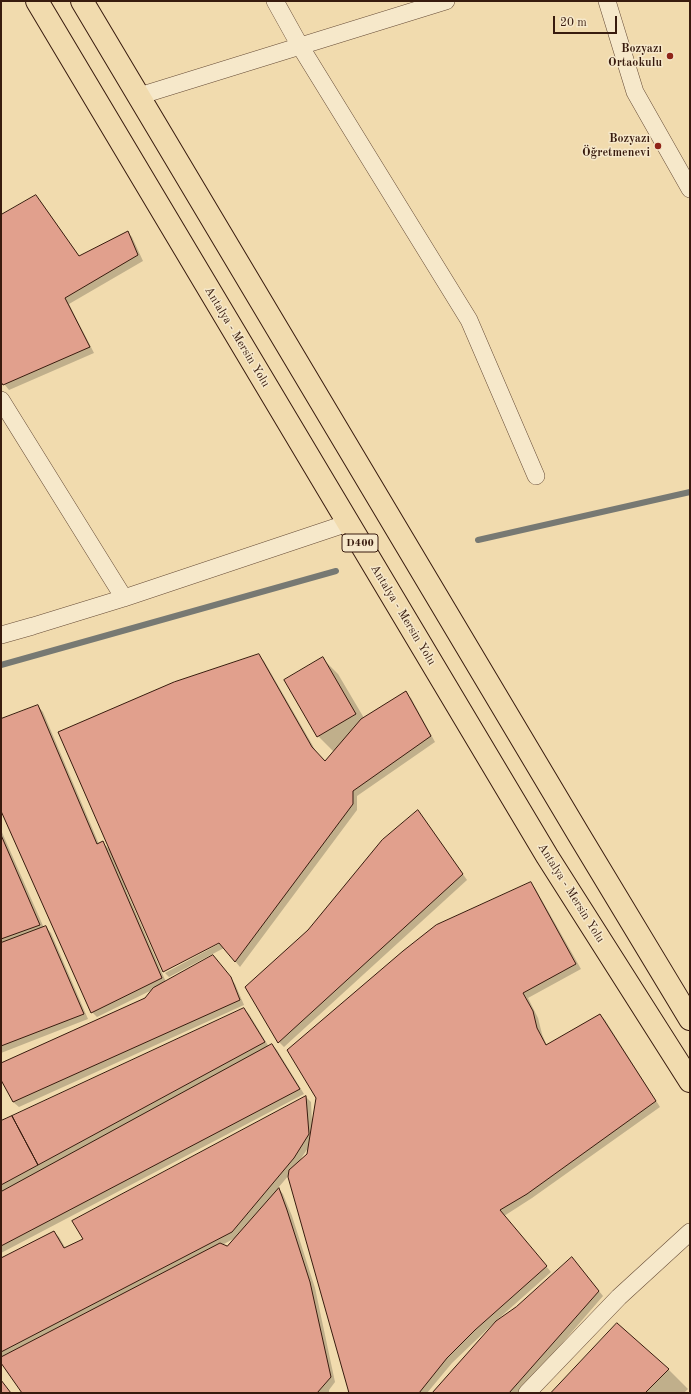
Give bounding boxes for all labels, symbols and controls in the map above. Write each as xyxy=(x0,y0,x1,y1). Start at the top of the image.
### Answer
scale bar xyxy=(555,8,619,34)
text: 20 m xyxy=(560,17,587,29)
place label: Bozyazı Ortaokulu xyxy=(608,42,662,70)
marker: Bozyazı Ortaokulu xyxy=(665,51,675,61)
place label: Bozyazı Öğretmenevi xyxy=(582,132,650,160)
marker: Bozyazı Öğretmenevi xyxy=(653,141,663,151)
street label: Antalya - Mersin Yolu xyxy=(201,284,273,390)
road number: D400 xyxy=(342,534,378,552)
street label: Antalya - Mersin Yolu xyxy=(367,562,439,668)
street label: Antalya - Mersin Yolu xyxy=(535,841,607,945)

